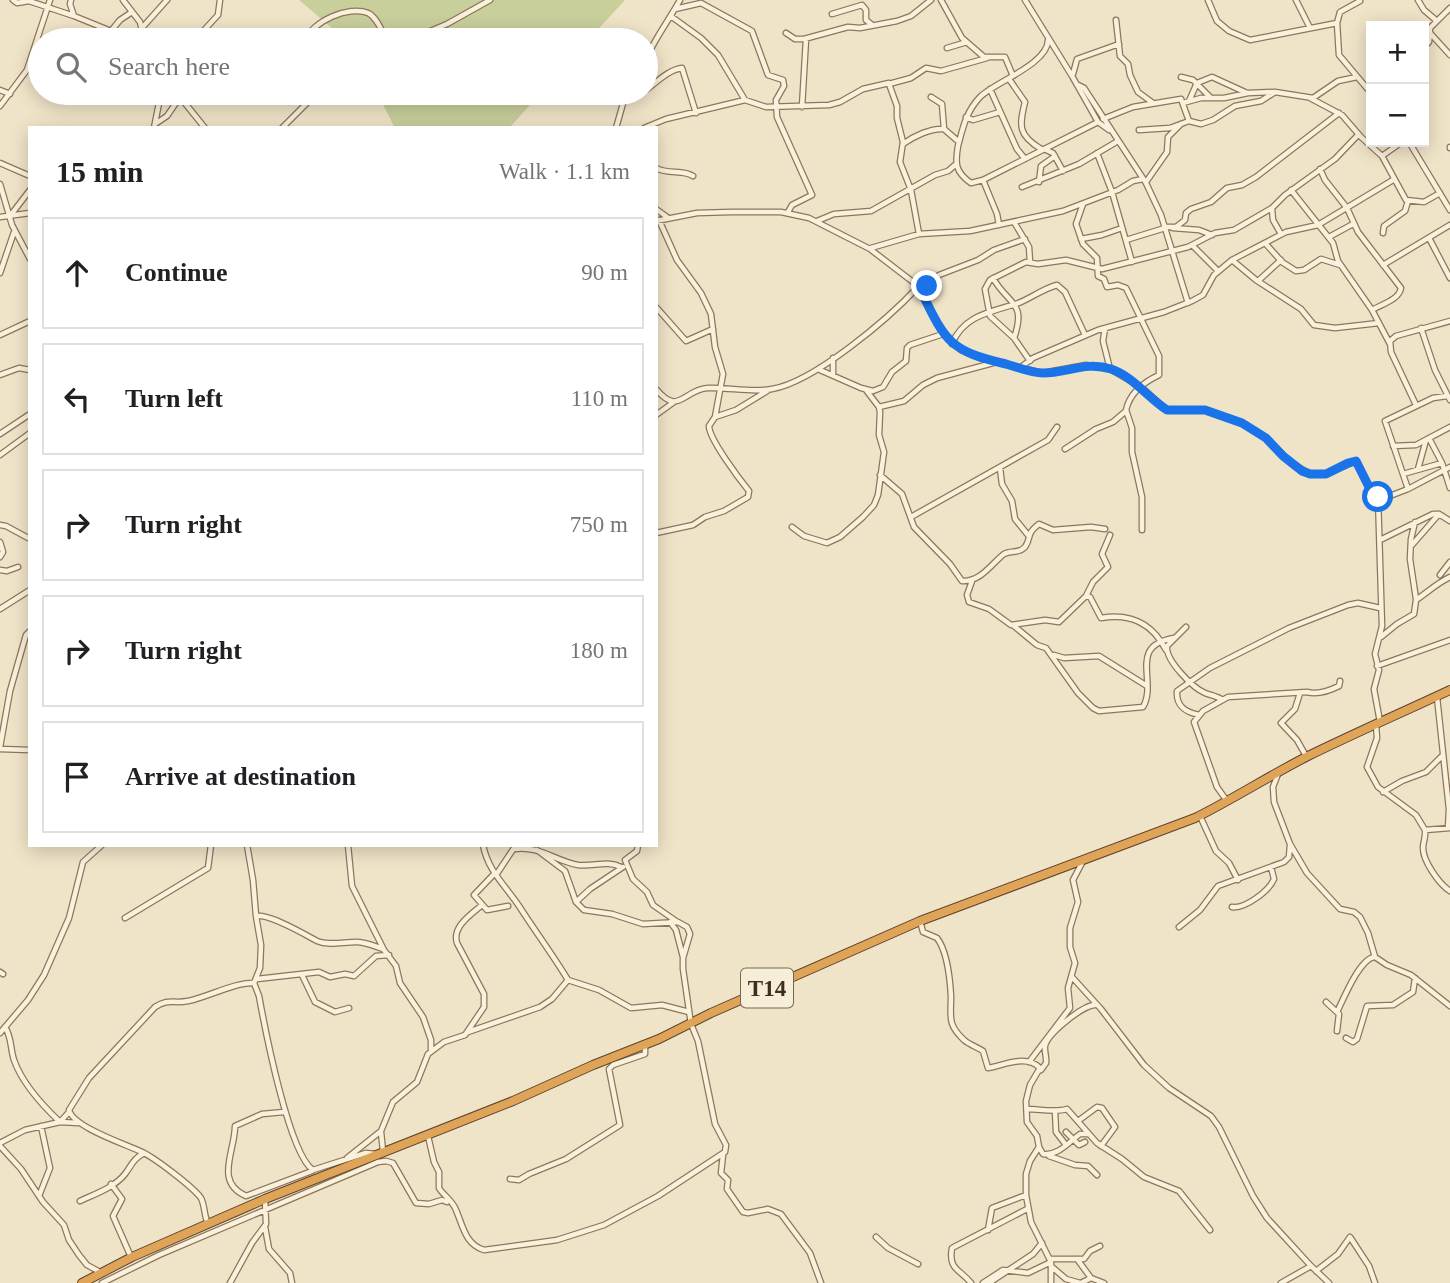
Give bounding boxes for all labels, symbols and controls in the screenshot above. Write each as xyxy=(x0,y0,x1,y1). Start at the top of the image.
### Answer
map controls xyxy=(1366,21,1429,147)
button: + xyxy=(1366,21,1429,84)
search box xyxy=(28,28,658,105)
icon: search xyxy=(52,48,90,86)
text: Search here xyxy=(108,52,230,81)
button: − xyxy=(1366,84,1429,147)
text: 15 min xyxy=(56,155,144,188)
text: Walk · 1.1 km xyxy=(499,159,630,184)
icon: ahead xyxy=(58,254,96,292)
text: Continue xyxy=(125,258,228,287)
text: 90 m xyxy=(581,260,628,285)
route end xyxy=(911,270,942,301)
icon: left xyxy=(58,380,96,418)
text: Turn left xyxy=(125,384,223,413)
text: 110 m xyxy=(571,386,628,411)
route start xyxy=(1362,481,1393,512)
icon: right xyxy=(58,506,96,544)
text: Turn right xyxy=(125,510,242,539)
text: 750 m xyxy=(570,512,628,537)
icon: right xyxy=(58,632,96,670)
text: Turn right xyxy=(125,636,242,665)
text: 180 m xyxy=(570,638,628,663)
icon: arrive xyxy=(58,758,96,796)
text: Arrive at destination xyxy=(125,762,356,791)
road number: T14 xyxy=(741,968,793,1007)

